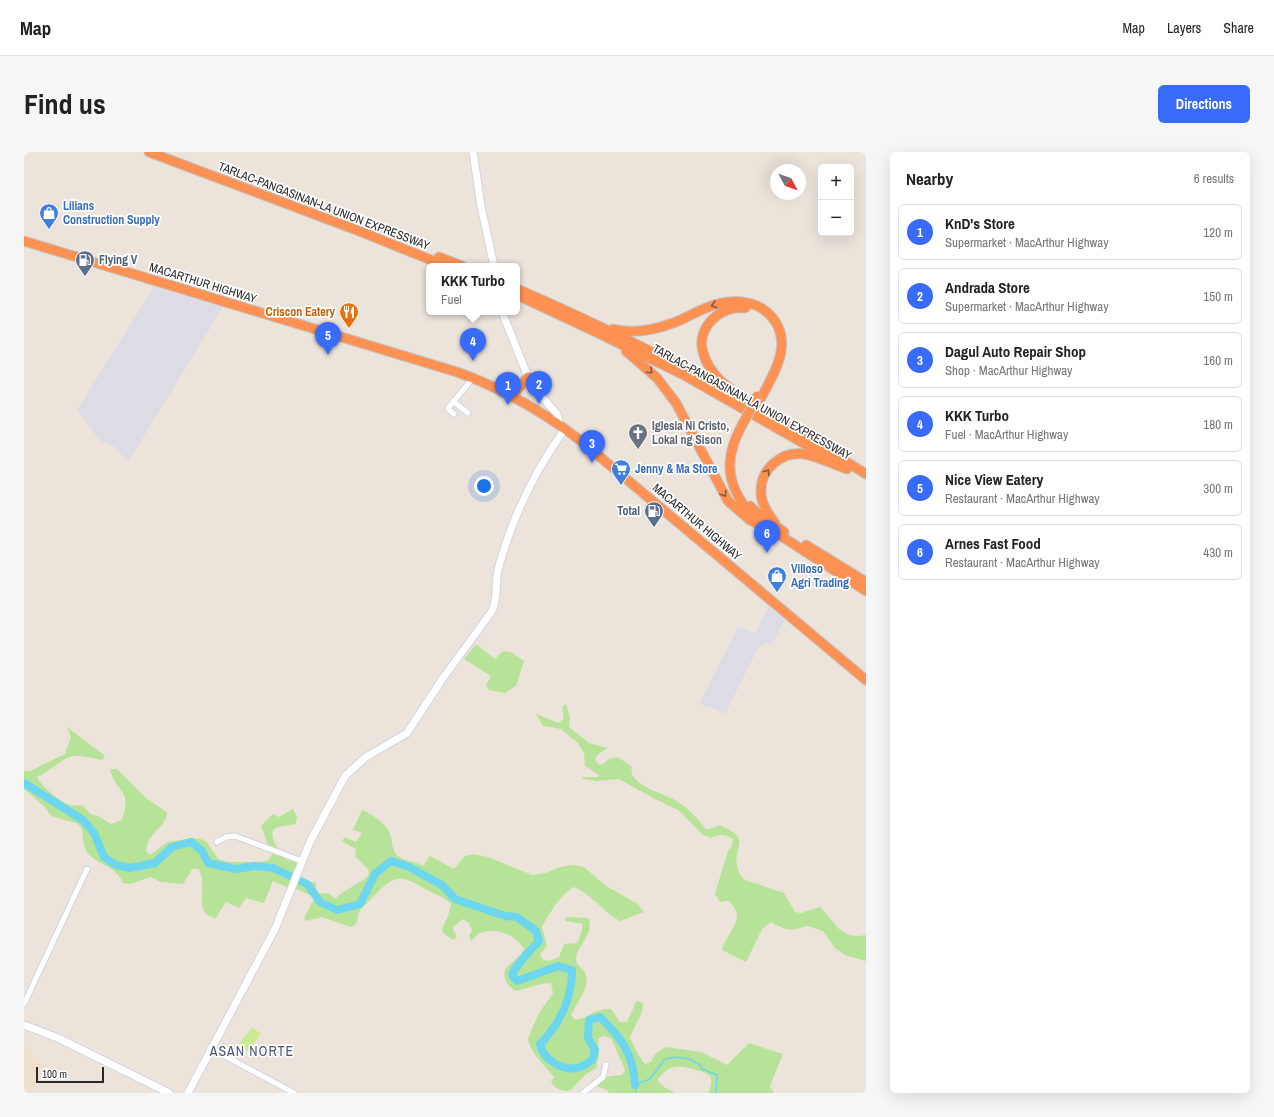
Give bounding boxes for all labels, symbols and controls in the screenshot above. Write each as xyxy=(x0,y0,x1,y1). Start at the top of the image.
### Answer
text: Map xyxy=(20,15,51,41)
text: Map xyxy=(1123,19,1145,37)
text: Layers xyxy=(1167,19,1201,37)
text: Share xyxy=(1223,19,1254,37)
text: Find us xyxy=(24,85,106,123)
button: Directions xyxy=(1158,85,1250,123)
street label: TARLAC-PANGASINAN-LA UNION EXPRESSWAY xyxy=(216,158,432,254)
north arrow xyxy=(770,164,806,200)
map controls xyxy=(818,164,854,236)
button: + xyxy=(818,164,854,200)
text: Nearby xyxy=(906,167,953,190)
text: 6 results xyxy=(1194,170,1234,187)
place label: Lilians Construction Supply xyxy=(63,198,160,228)
button: − xyxy=(818,200,854,236)
shop icon: Lilians Construction Supply xyxy=(38,202,60,230)
text: KnD's Store xyxy=(945,213,1015,234)
text: 1 xyxy=(917,224,923,241)
text: 120 m xyxy=(1203,224,1233,241)
text: Supermarket · MacArthur Highway xyxy=(945,234,1109,251)
fuel station icon: Flying V xyxy=(74,249,96,277)
place label: Flying V xyxy=(99,252,138,268)
street label: MACARTHUR HIGHWAY xyxy=(147,259,259,307)
popup xyxy=(426,263,520,315)
text: KKK Turbo xyxy=(441,270,505,291)
text: Andrada Store xyxy=(945,277,1030,298)
text: 2 xyxy=(917,288,923,305)
text: 150 m xyxy=(1203,288,1233,305)
text: Fuel xyxy=(441,291,462,308)
text: Supermarket · MacArthur Highway xyxy=(945,298,1109,315)
restaurant icon: Criscon Eatery xyxy=(338,301,360,329)
one-way arrow xyxy=(710,301,717,309)
place label: Criscon Eatery xyxy=(266,304,336,320)
pin: 5 xyxy=(315,322,341,355)
pin: 4 xyxy=(460,328,486,361)
street label: TARLAC-PANGASINAN-LA UNION EXPRESSWAY xyxy=(650,340,855,464)
text: Dagul Auto Repair Shop xyxy=(945,341,1086,362)
text: 3 xyxy=(917,352,923,369)
text: 160 m xyxy=(1203,352,1233,369)
text: Shop · MacArthur Highway xyxy=(945,362,1072,379)
one-way arrow xyxy=(645,367,653,374)
pin: 2 xyxy=(526,371,552,404)
pin: 1 xyxy=(495,372,521,405)
text: KKK Turbo xyxy=(945,405,1009,426)
text: 4 xyxy=(917,416,923,433)
text: 180 m xyxy=(1203,416,1233,433)
place label: Iglesia Ni Cristo, Lokal ng Sison xyxy=(652,418,729,448)
church icon: Iglesia Ni Cristo, Lokal ng Sison xyxy=(627,422,649,450)
text: Fuel · MacArthur Highway xyxy=(945,426,1068,443)
pin: 3 xyxy=(579,430,605,463)
supermarket icon: Jenny & Ma Store xyxy=(610,458,632,486)
place label: Jenny & Ma Store xyxy=(635,461,718,477)
one-way arrow xyxy=(762,469,770,476)
text: Nice View Eatery xyxy=(945,469,1043,490)
your location xyxy=(474,476,494,496)
street label: MACARTHUR HIGHWAY xyxy=(649,480,745,564)
text: 5 xyxy=(917,480,923,497)
text: 300 m xyxy=(1203,480,1233,497)
one-way arrow xyxy=(719,490,726,497)
text: Restaurant · MacArthur Highway xyxy=(945,490,1100,507)
fuel station icon: Total xyxy=(643,500,665,528)
place label: Total xyxy=(617,503,640,519)
pin: 6 xyxy=(754,520,780,553)
text: Arnes Fast Food xyxy=(945,533,1041,554)
text: 6 xyxy=(917,544,923,561)
text: 430 m xyxy=(1203,544,1233,561)
text: Restaurant · MacArthur Highway xyxy=(945,554,1100,571)
place label: Villoso Agri Trading xyxy=(791,561,849,591)
shop icon: Villoso Agri Trading xyxy=(766,565,788,593)
district label: ASAN NORTE xyxy=(209,1042,294,1060)
scale bar xyxy=(36,1065,104,1084)
text: 100 m xyxy=(42,1067,67,1081)

